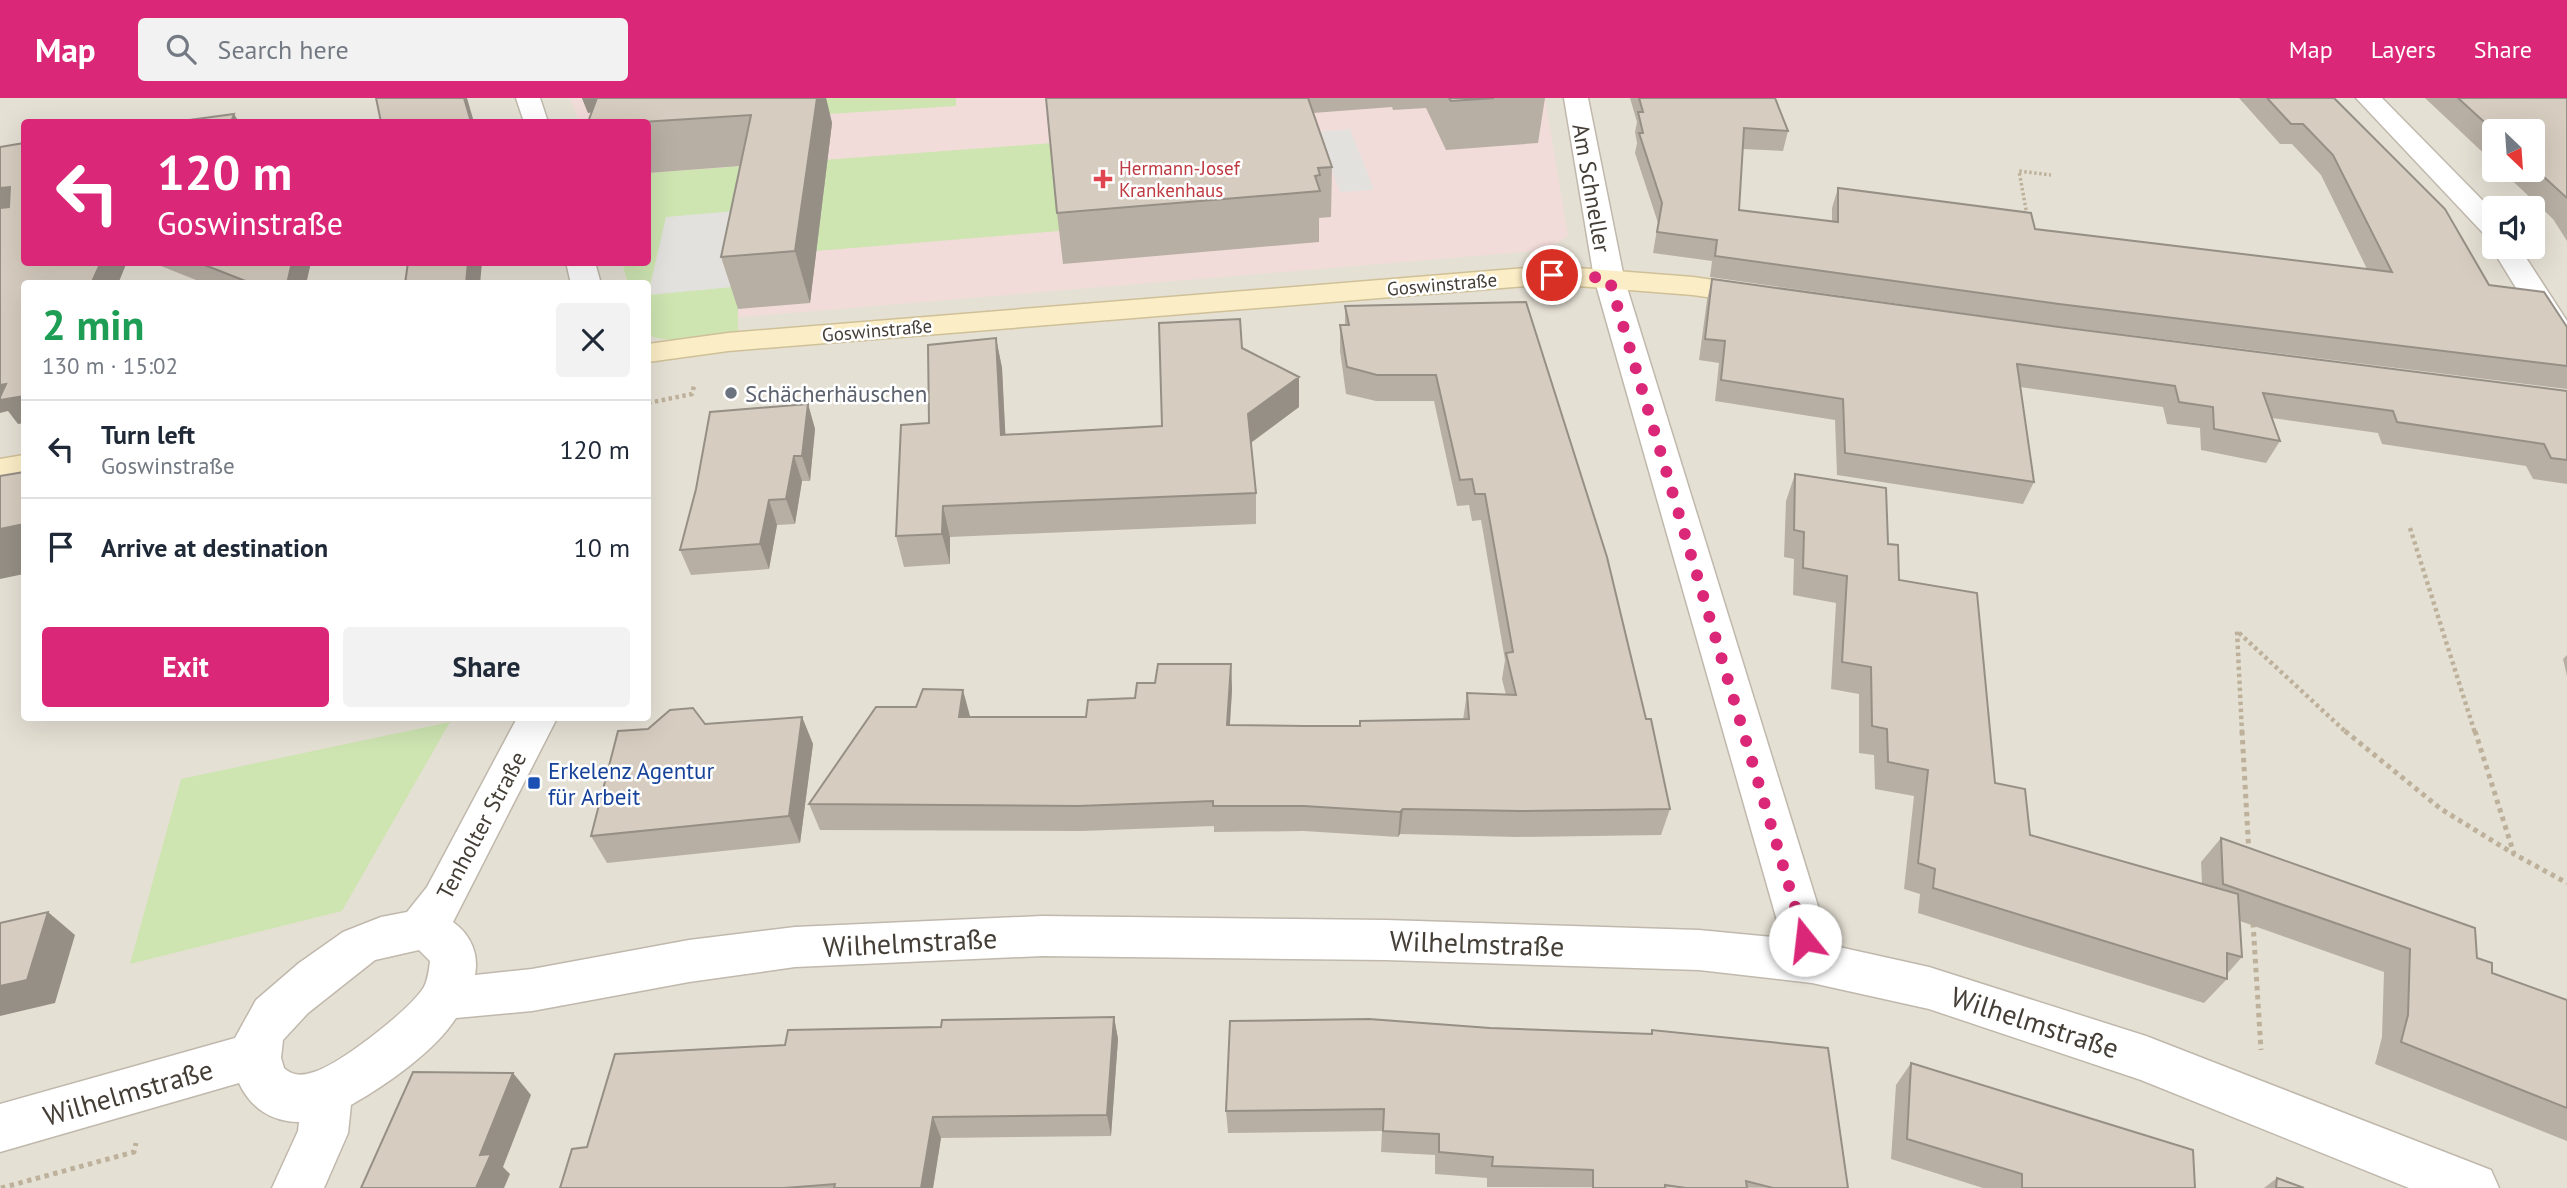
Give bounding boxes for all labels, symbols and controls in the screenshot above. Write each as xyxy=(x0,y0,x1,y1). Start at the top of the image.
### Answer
search box xyxy=(138,18,628,81)
text: Map xyxy=(35,28,96,71)
icon: search xyxy=(162,30,200,68)
text: Search here xyxy=(218,33,349,66)
text: Map xyxy=(2289,34,2333,65)
text: Layers xyxy=(2371,34,2436,65)
text: Share xyxy=(2474,34,2532,65)
north arrow xyxy=(2482,119,2544,182)
map controls xyxy=(2482,119,2545,259)
street label: Am Schneller xyxy=(1566,121,1618,255)
text: 120 m xyxy=(157,140,292,204)
icon: left xyxy=(42,147,133,238)
place label: Hermann-Josef Krankenhaus xyxy=(1119,156,1241,202)
marker: Hermann-Josef Krankenhaus xyxy=(1093,169,1113,189)
button: sound xyxy=(2482,196,2545,259)
text: Goswinstraße xyxy=(157,202,343,244)
pin xyxy=(1522,245,1582,305)
icon: arrive xyxy=(1533,256,1571,294)
street label: Goswinstraße xyxy=(1386,267,1498,301)
text: 2 min xyxy=(42,297,144,352)
button: close xyxy=(556,303,630,377)
street label: Goswinstraße xyxy=(821,313,933,347)
text: 130 m · 15:02 xyxy=(42,351,178,380)
place label: Schächerhäuschen xyxy=(745,379,927,408)
marker: Schächerhäuschen xyxy=(723,385,739,401)
text: Turn left xyxy=(101,418,195,451)
icon: left xyxy=(42,430,80,468)
text: 120 m xyxy=(559,433,630,466)
text: Goswinstraße xyxy=(101,451,235,480)
icon: arrive xyxy=(42,528,80,566)
text: Arrive at destination xyxy=(101,531,328,564)
text: 10 m xyxy=(574,531,630,564)
button: Exit xyxy=(42,627,329,707)
button: Share xyxy=(343,627,630,707)
street label: Tenholter Straße xyxy=(430,746,532,904)
place label: Erkelenz Agentur für Arbeit xyxy=(548,756,715,811)
marker: Erkelenz Agentur für Arbeit xyxy=(526,775,542,791)
position arrow xyxy=(1768,903,1842,977)
street label: Wilhelmstraße xyxy=(822,919,998,965)
street label: Wilhelmstraße xyxy=(1389,921,1565,965)
street label: Wilhelmstraße xyxy=(1946,977,2124,1067)
street label: Wilhelmstraße xyxy=(39,1050,217,1134)

